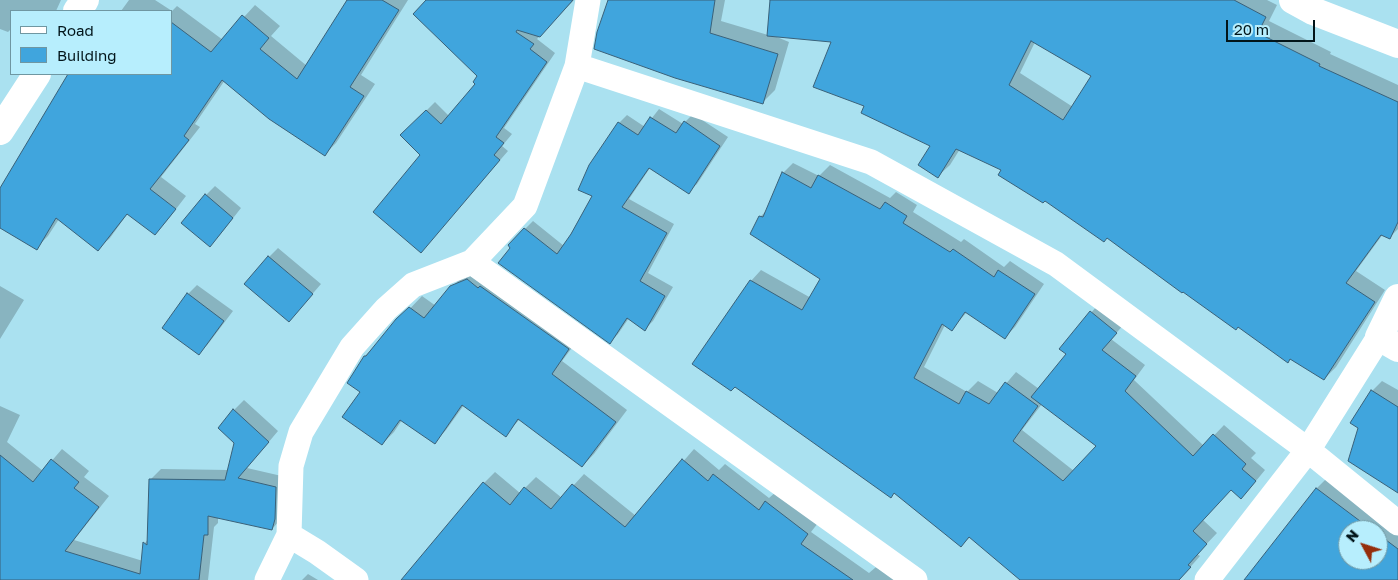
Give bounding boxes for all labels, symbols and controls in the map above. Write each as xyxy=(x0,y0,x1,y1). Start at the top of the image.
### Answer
legend xyxy=(10,10,172,75)
scale bar xyxy=(1228,10,1317,42)
text: 20 m xyxy=(1234,20,1269,38)
text: Road xyxy=(57,21,94,39)
text: Building xyxy=(57,46,117,64)
north arrow xyxy=(1338,520,1388,570)
text: N xyxy=(1342,526,1362,545)

